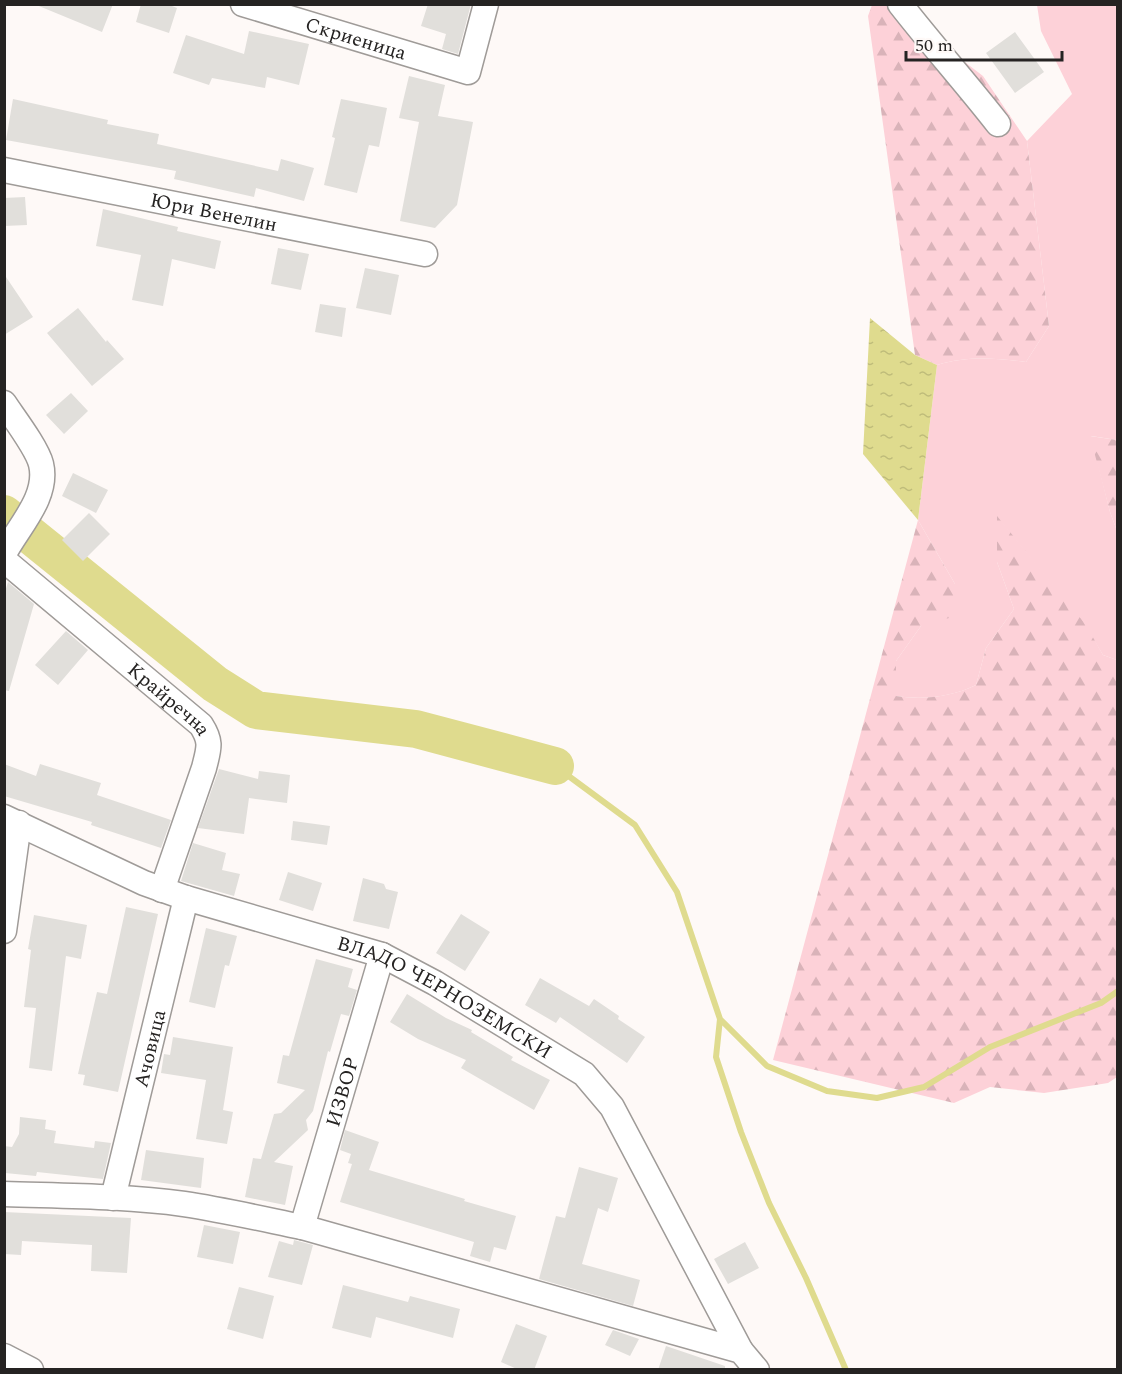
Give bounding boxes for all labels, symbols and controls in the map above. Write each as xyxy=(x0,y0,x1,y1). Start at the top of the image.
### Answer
street label: Скриеница xyxy=(301,10,410,69)
scale bar xyxy=(906,24,1062,62)
text: 50 m xyxy=(915,32,953,59)
street label: Юри Венелин xyxy=(147,186,280,240)
street label: Крайречна xyxy=(120,655,218,742)
street label: ВЛАДО ЧЕРНОЗЕМСКИ xyxy=(333,929,558,1067)
street label: Ачовица xyxy=(126,1006,174,1091)
street label: ИЗВОР xyxy=(318,1053,367,1131)

